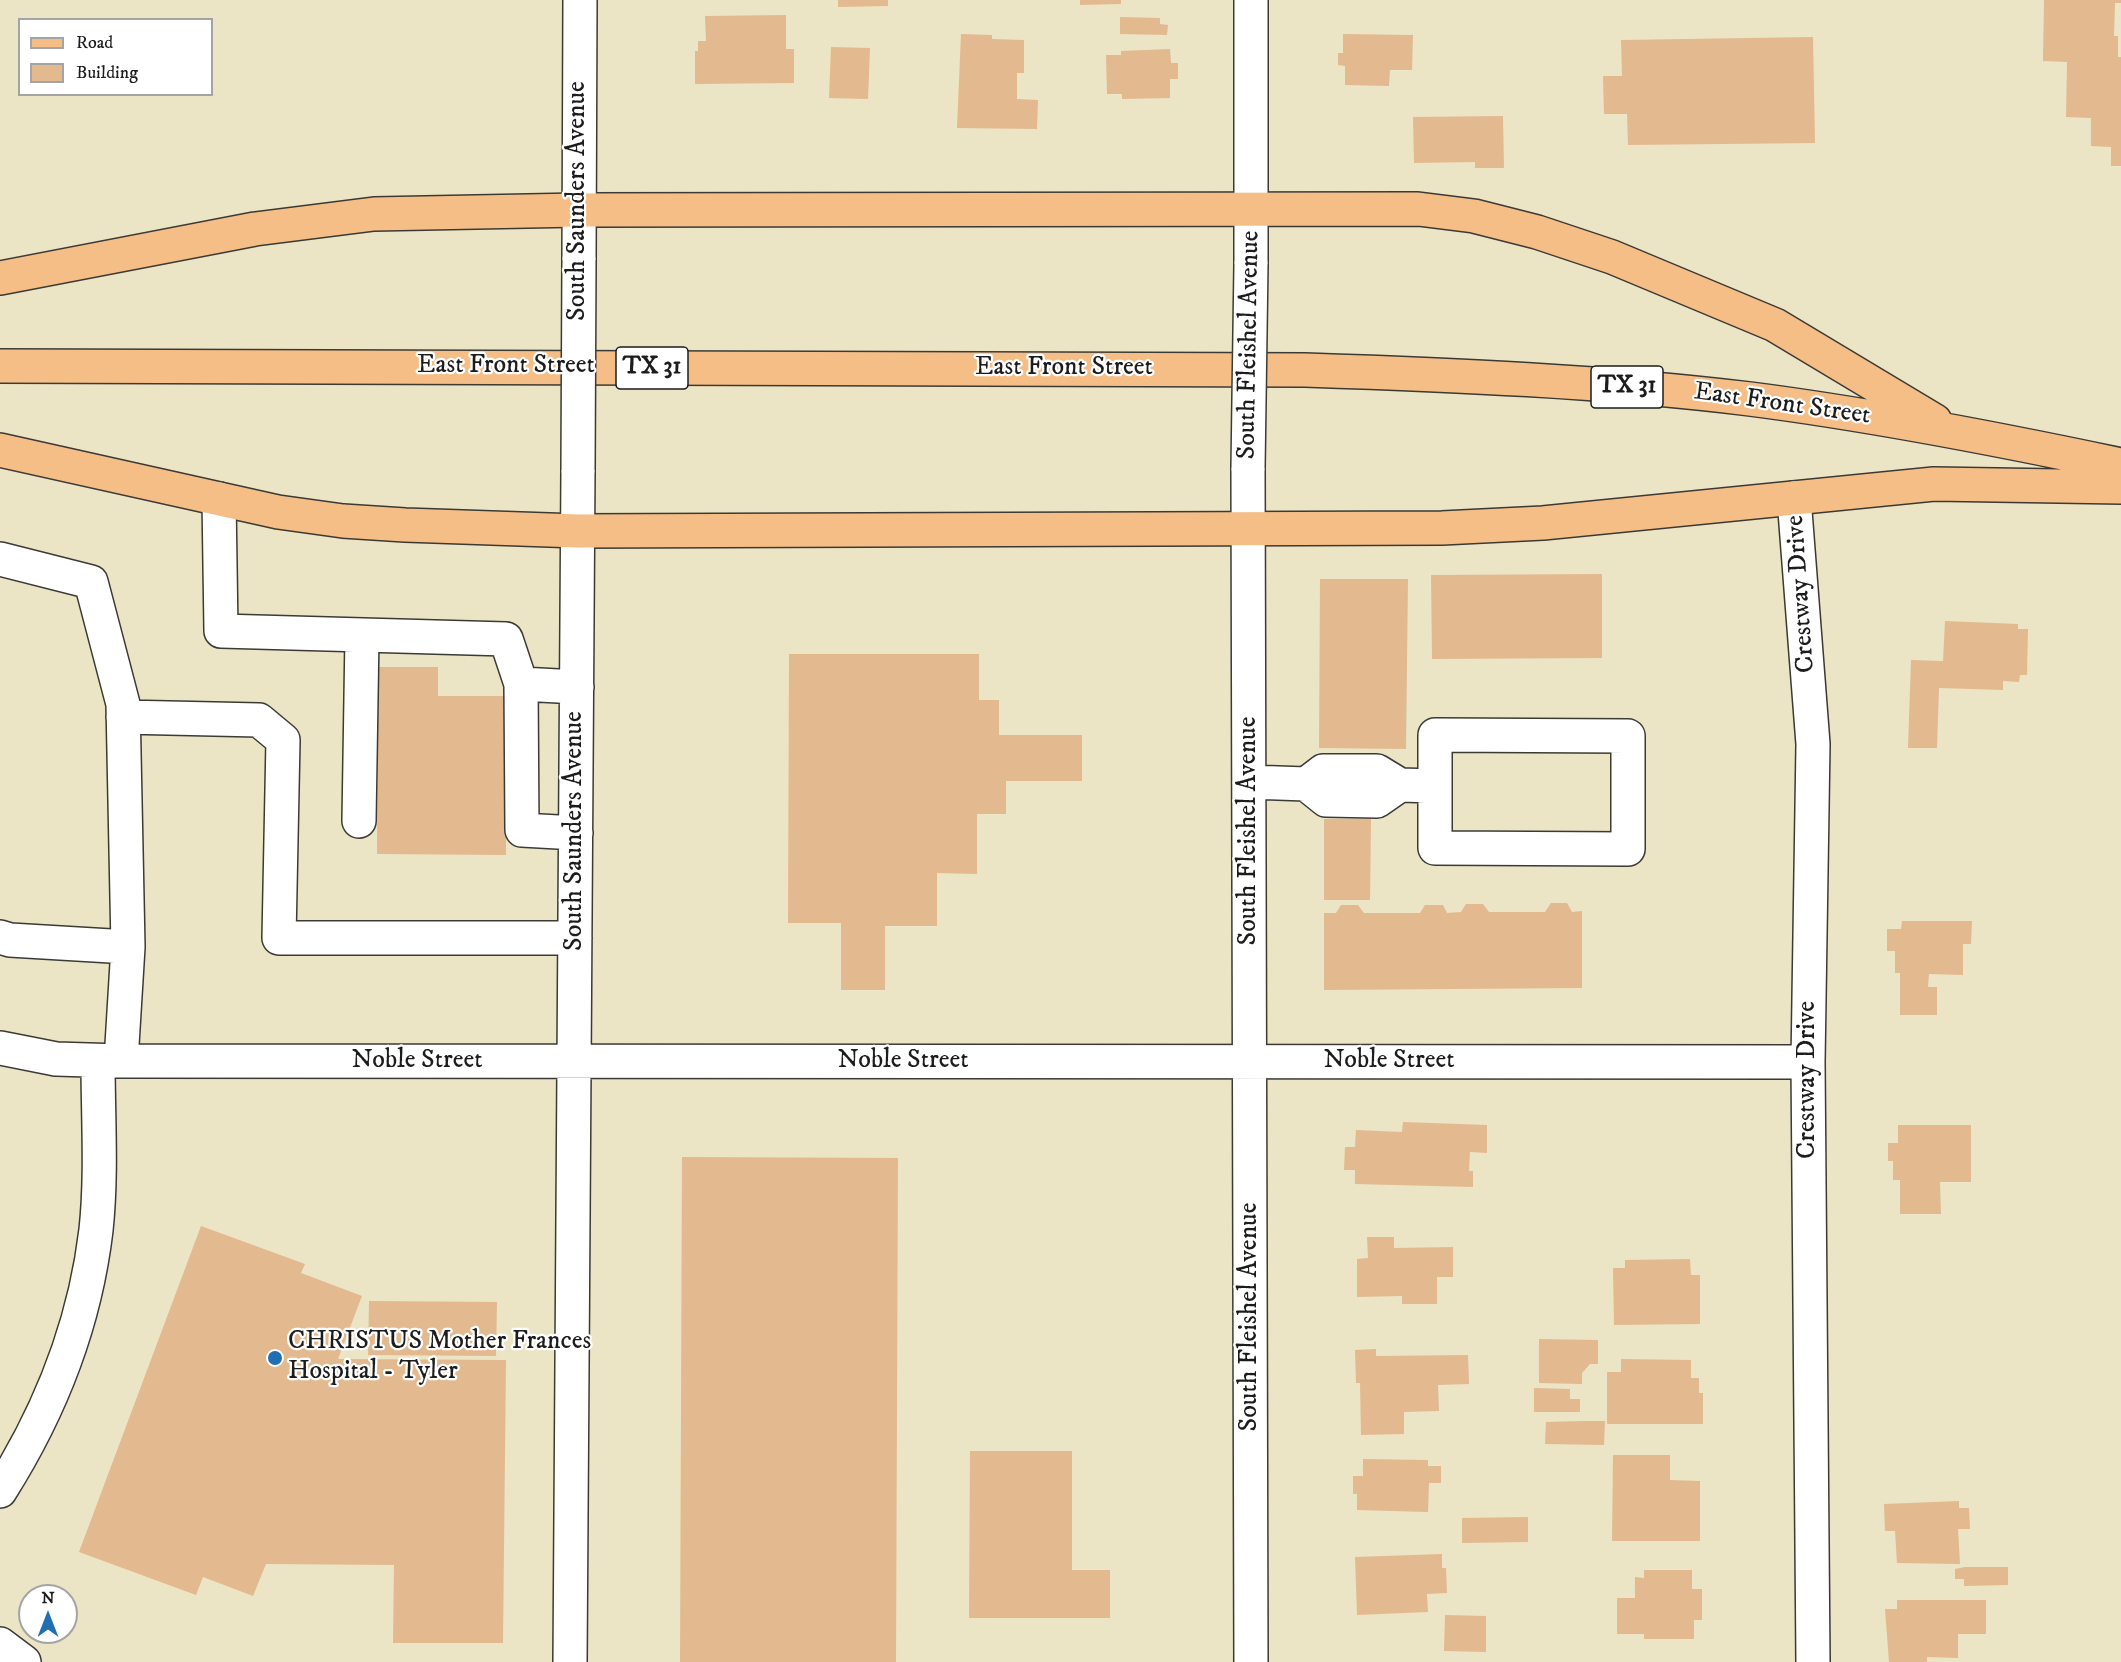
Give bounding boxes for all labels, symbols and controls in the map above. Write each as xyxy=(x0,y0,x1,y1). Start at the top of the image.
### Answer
legend xyxy=(18,18,213,96)
text: Road xyxy=(76,32,113,54)
text: Building xyxy=(76,62,138,84)
street label: South Saunders Avenue xyxy=(563,81,595,321)
street label: South Fleishel Avenue xyxy=(1232,230,1268,460)
road number: TX 31 xyxy=(616,347,688,389)
street label: East Front Street xyxy=(417,351,595,383)
street label: East Front Street xyxy=(975,353,1153,385)
road number: TX 31 xyxy=(1591,366,1663,408)
street label: East Front Street xyxy=(1692,377,1872,433)
street label: Crestway Drive xyxy=(1781,514,1823,674)
street label: South Saunders Avenue xyxy=(560,711,592,951)
street label: South Fleishel Avenue xyxy=(1234,717,1266,945)
street label: Crestway Drive xyxy=(1793,1001,1825,1159)
street label: Noble Street xyxy=(351,1046,483,1078)
street label: Noble Street xyxy=(837,1046,969,1078)
street label: Noble Street xyxy=(1323,1046,1455,1078)
street label: South Fleishel Avenue xyxy=(1235,1203,1267,1431)
place label: CHRISTUS Mother Frances Hospital - Tyler xyxy=(288,1327,591,1388)
marker: CHRISTUS Mother Frances Hospital - Tyler xyxy=(266,1349,284,1367)
north arrow xyxy=(18,1584,78,1644)
text: N xyxy=(41,1588,55,1608)

